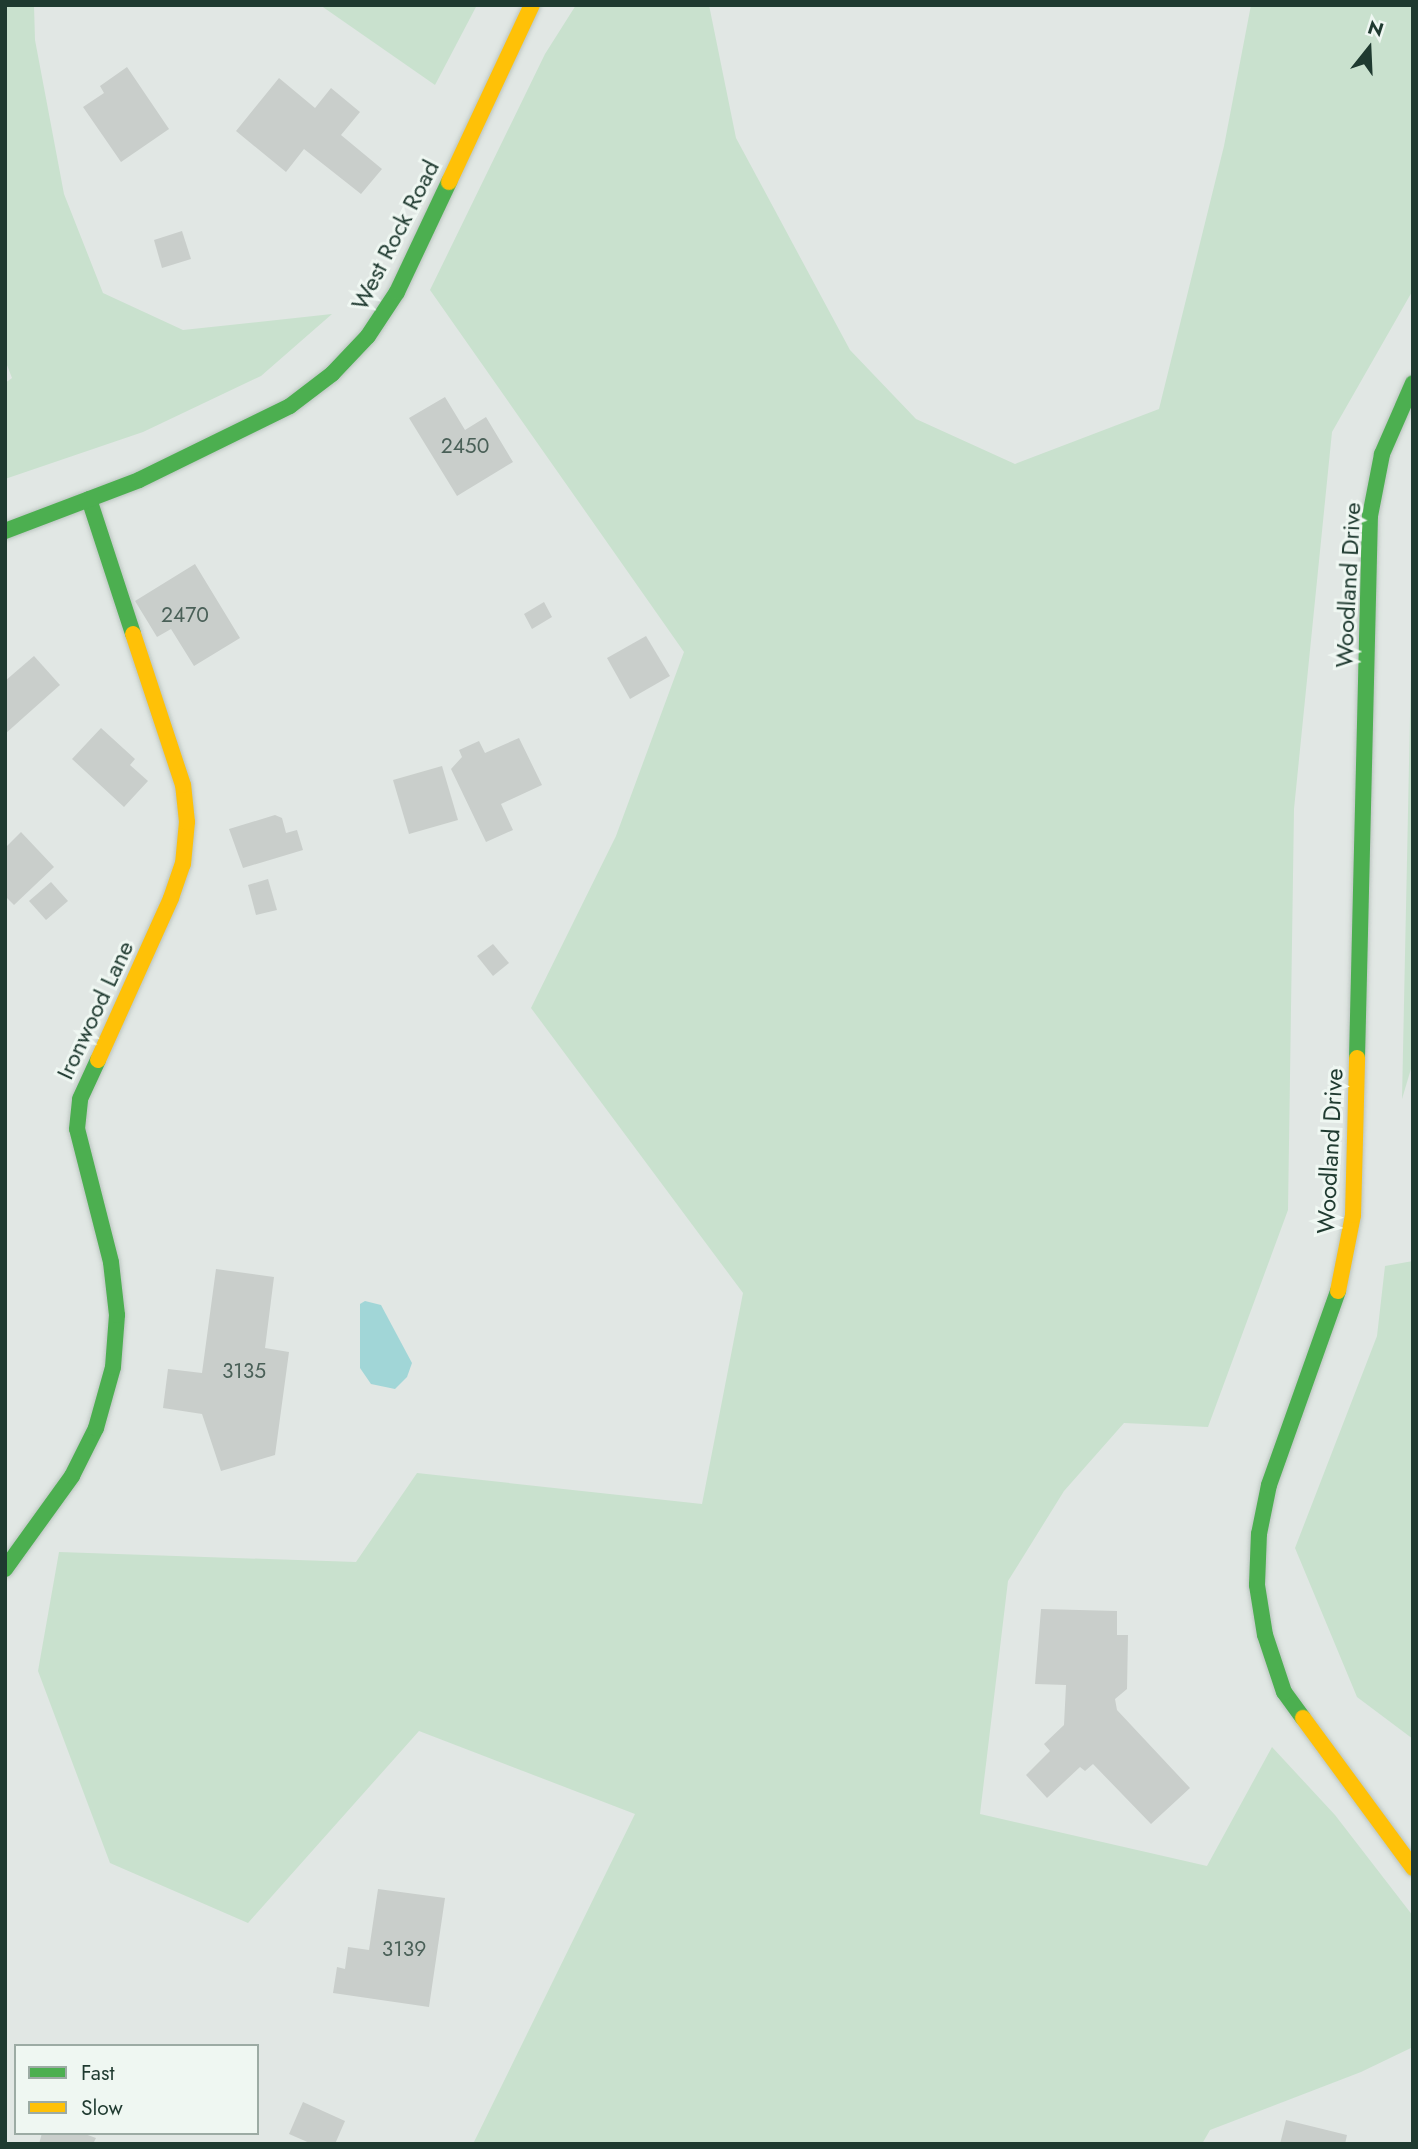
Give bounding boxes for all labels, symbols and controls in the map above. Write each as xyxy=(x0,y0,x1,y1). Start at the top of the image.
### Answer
text: N xyxy=(1364,13,1387,44)
north arrow xyxy=(1334,14,1404,84)
street label: West Rock Road xyxy=(345,155,445,315)
house number: 2450 xyxy=(441,433,489,459)
street label: Woodland Drive xyxy=(1329,502,1367,668)
house number: 2470 xyxy=(161,602,209,628)
street label: Ironwood Lane xyxy=(50,936,140,1084)
street label: Woodland Drive xyxy=(1311,1068,1349,1234)
house number: 3135 xyxy=(222,1358,266,1384)
house number: 3139 xyxy=(382,1936,426,1962)
legend xyxy=(14,2044,259,2135)
text: Fast xyxy=(81,2058,114,2088)
text: Slow xyxy=(81,2093,123,2123)

